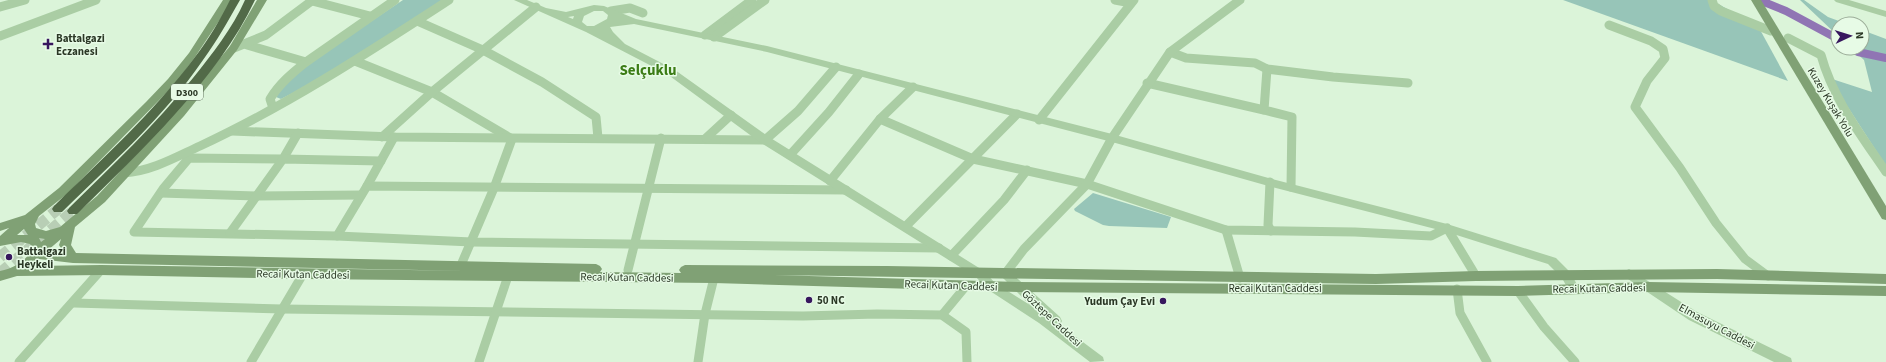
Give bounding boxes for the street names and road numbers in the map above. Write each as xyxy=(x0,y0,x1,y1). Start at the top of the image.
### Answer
street label: Kuzey Kuşak Yolu xyxy=(1804,64,1857,140)
road number: D300 xyxy=(171,84,203,100)
street label: Recai Kutan Caddesi xyxy=(256,266,350,283)
street label: Recai Kutan Caddesi xyxy=(580,269,674,286)
street label: Recai Kutan Caddesi xyxy=(904,276,998,295)
street label: Recai Kutan Caddesi xyxy=(1552,280,1646,297)
street label: Recai Kutan Caddesi xyxy=(1228,281,1322,296)
street label: Göztepe Caddesi xyxy=(1018,287,1085,350)
street label: Elmasuyu Caddesi xyxy=(1676,300,1757,353)

